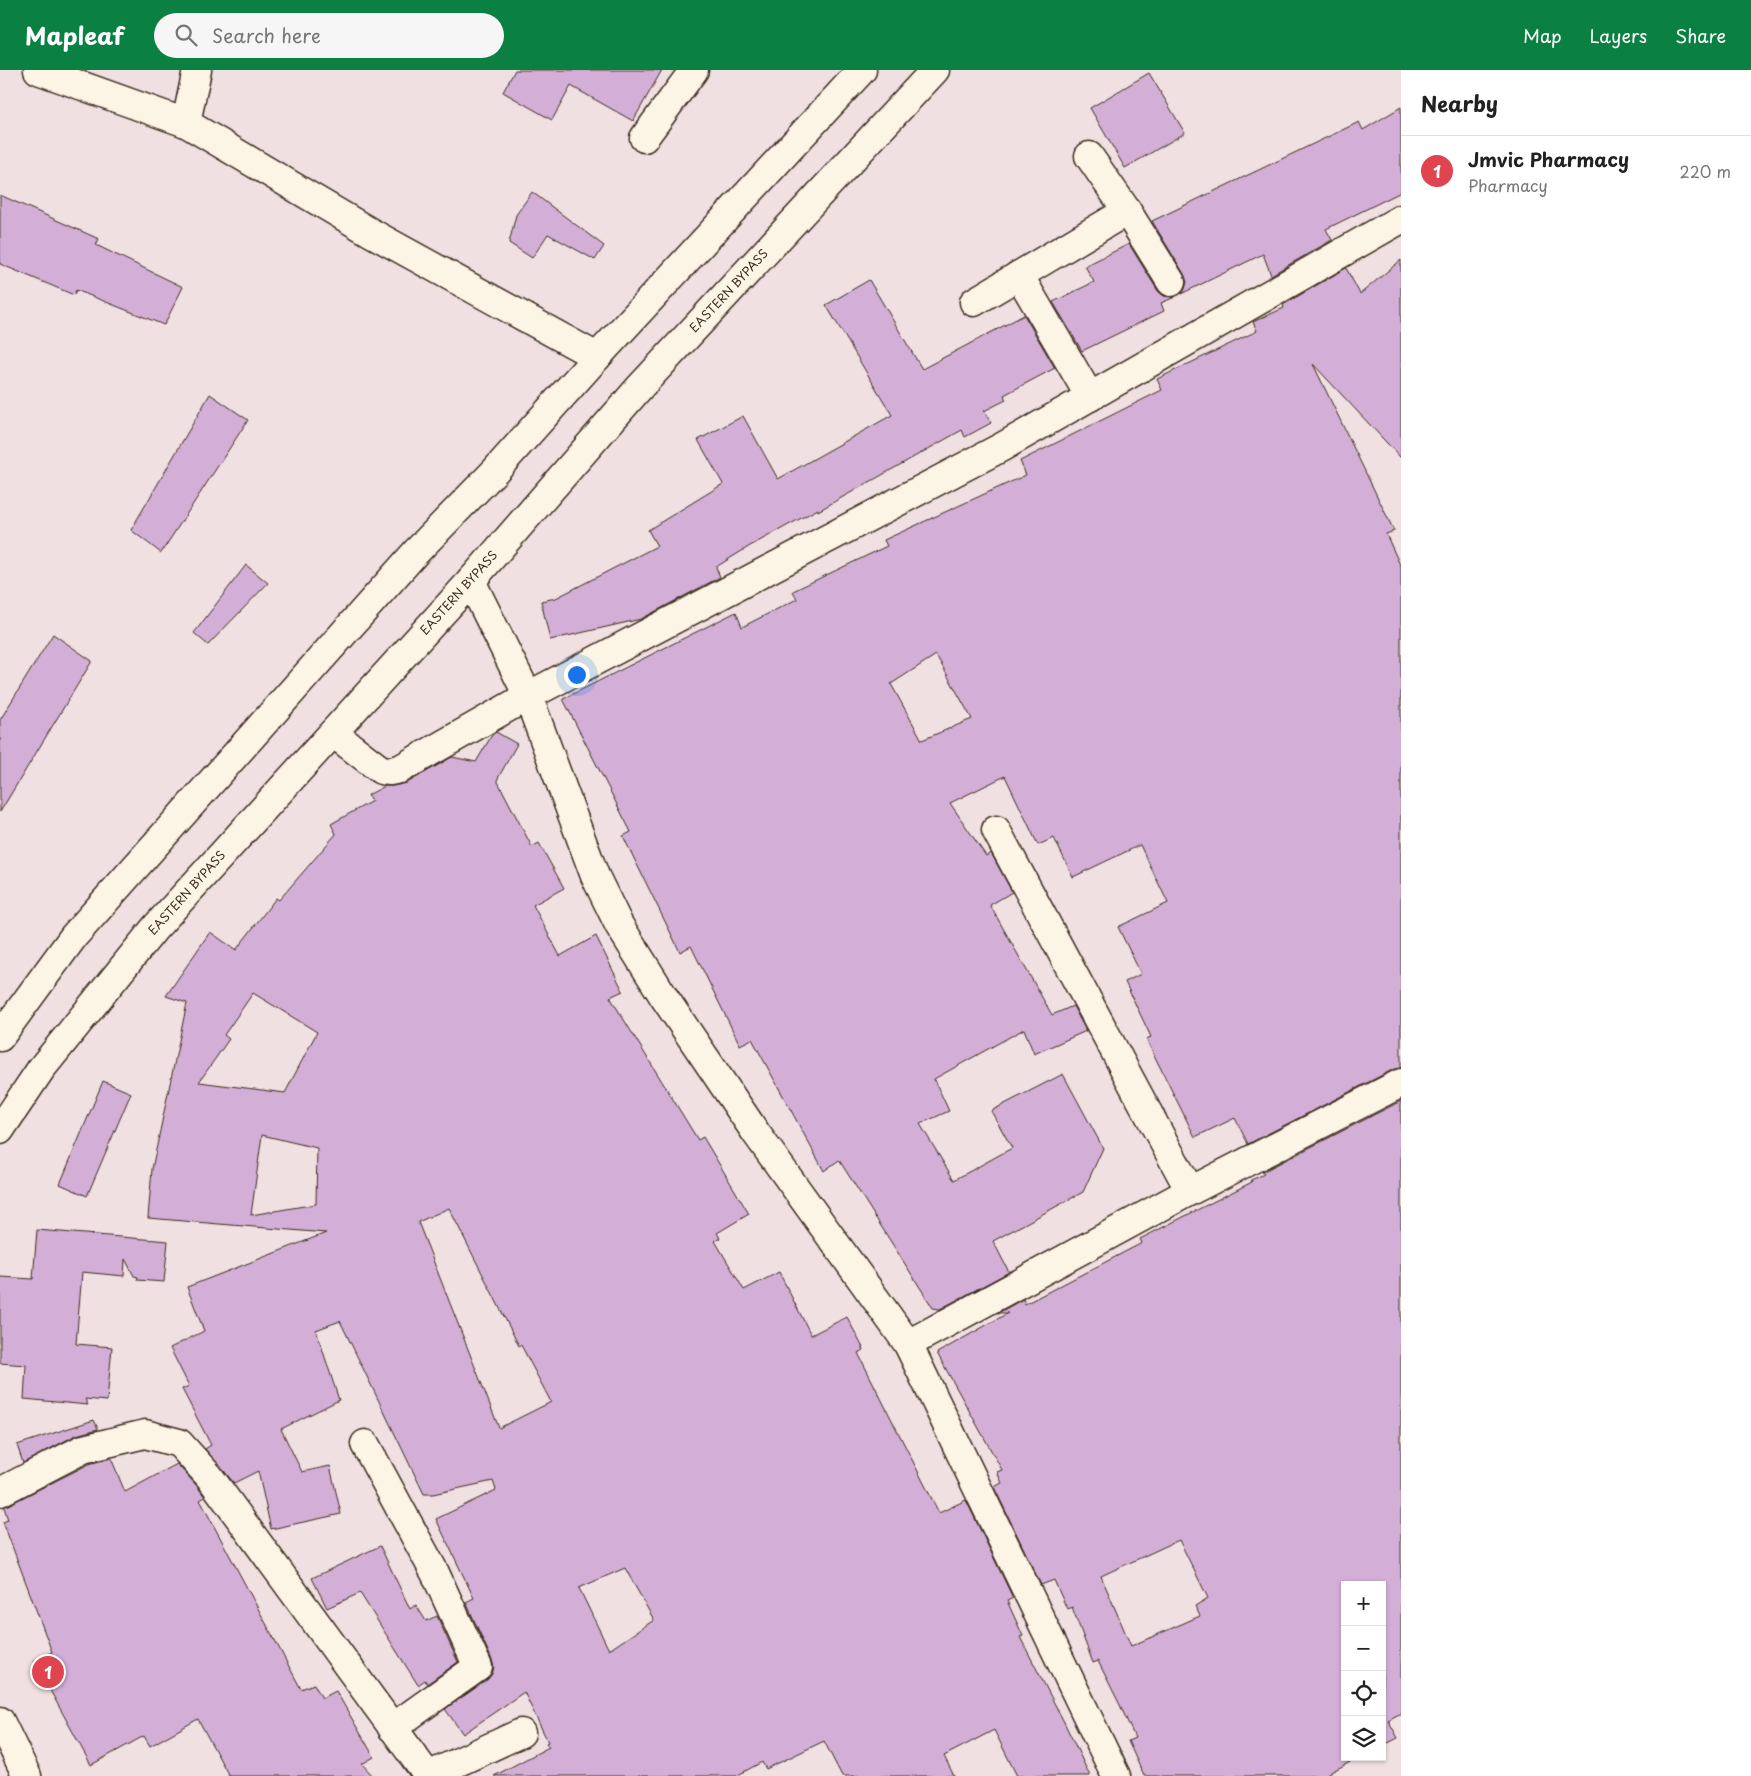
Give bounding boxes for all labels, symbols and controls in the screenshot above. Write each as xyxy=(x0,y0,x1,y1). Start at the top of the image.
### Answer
search box xyxy=(154,13,504,58)
text: Mapleaf xyxy=(25,17,124,53)
icon: search xyxy=(172,21,200,49)
text: Search here xyxy=(212,21,321,49)
text: Map xyxy=(1523,22,1562,49)
text: Layers xyxy=(1590,22,1647,49)
text: Share xyxy=(1675,22,1726,49)
text: Nearby xyxy=(1421,87,1498,119)
text: Jmvic Pharmacy xyxy=(1468,145,1629,173)
text: 1 xyxy=(1433,159,1441,183)
text: 220 m xyxy=(1680,159,1731,183)
text: Pharmacy xyxy=(1468,173,1548,197)
street label: EASTERN BYPASS xyxy=(685,245,772,336)
street label: EASTERN BYPASS xyxy=(415,546,501,639)
your location xyxy=(564,662,590,688)
street label: EASTERN BYPASS xyxy=(143,846,229,939)
map controls xyxy=(1341,1581,1386,1761)
button: + xyxy=(1341,1581,1386,1626)
button: − xyxy=(1341,1626,1386,1671)
pin: 1 xyxy=(32,1653,64,1691)
button: locate xyxy=(1341,1671,1386,1716)
button: layers xyxy=(1341,1716,1386,1761)

